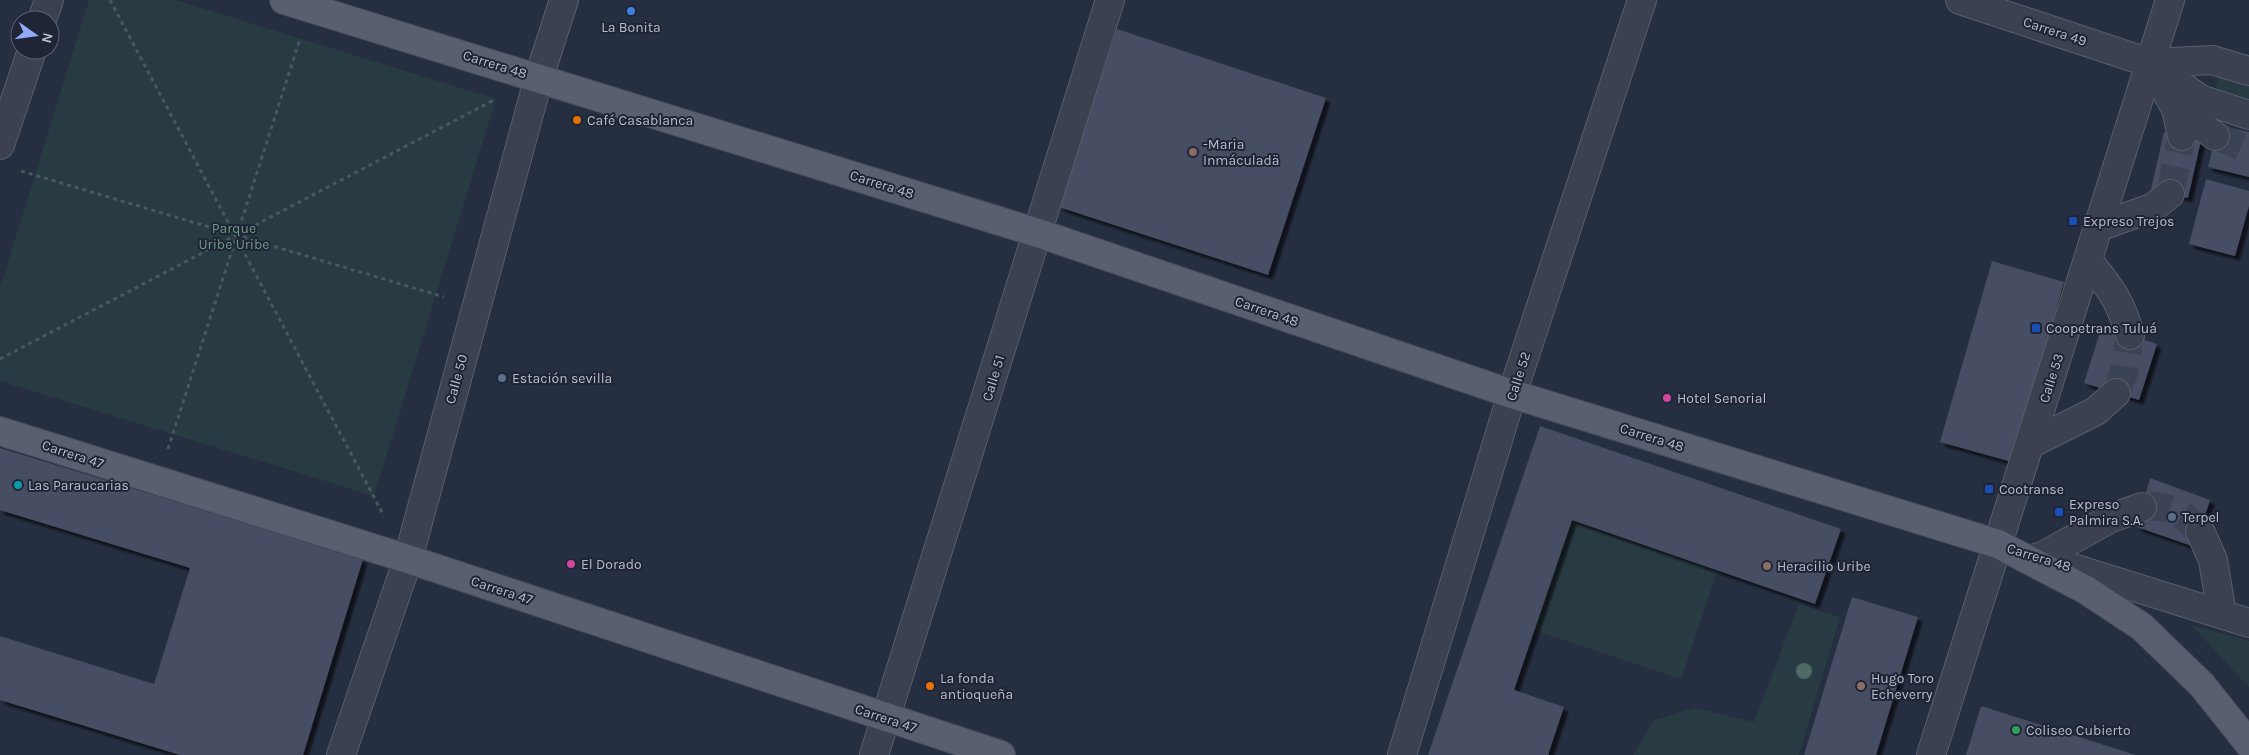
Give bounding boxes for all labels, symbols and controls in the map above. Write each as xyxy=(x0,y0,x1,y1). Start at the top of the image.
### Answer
marker: La Bonita xyxy=(625,5,637,17)
north arrow xyxy=(10,10,60,60)
street label: Carrera 49 xyxy=(2021,13,2089,50)
place label: La Bonita xyxy=(601,19,661,36)
text: N xyxy=(38,31,57,45)
street label: Carrera 48 xyxy=(461,47,529,82)
place label: Café Casablanca xyxy=(587,112,693,129)
marker: Café Casablanca xyxy=(571,114,583,126)
place label: -Maria Inmáculadä xyxy=(1203,136,1280,169)
marker: -Maria Inmáculadä xyxy=(1187,146,1199,158)
street label: Carrera 48 xyxy=(848,167,916,202)
place label: Expreso Trejos xyxy=(2083,213,2174,230)
marker: Expreso Trejos xyxy=(2067,215,2079,227)
park label: Parque Uribe Uribe xyxy=(198,220,270,253)
street label: Carrera 48 xyxy=(1233,293,1301,330)
place label: Coopetrans Tuluá xyxy=(2046,320,2157,337)
marker: Coopetrans Tuluá xyxy=(2030,322,2042,334)
street label: Calle 52 xyxy=(1503,349,1534,403)
street label: Calle 53 xyxy=(2036,351,2067,405)
street label: Calle 50 xyxy=(442,352,471,406)
street label: Calle 51 xyxy=(978,353,1009,403)
place label: Estación sevilla xyxy=(512,370,612,387)
marker: Estación sevilla xyxy=(496,372,508,384)
place label: Hotel Senorial xyxy=(1677,390,1766,407)
marker: Hotel Senorial xyxy=(1661,392,1673,404)
street label: Carrera 48 xyxy=(1618,420,1686,455)
street label: Carrera 47 xyxy=(40,436,106,473)
place label: Las Paraucarias xyxy=(28,477,129,494)
marker: Las Paraucarias xyxy=(12,479,24,491)
place label: Cootranse xyxy=(1999,481,2064,498)
marker: Cootranse xyxy=(1983,483,1995,495)
place label: Expreso Palmira S.A. xyxy=(2069,496,2144,529)
marker: Expreso Palmira S.A. xyxy=(2053,506,2065,518)
place label: Terpel xyxy=(2182,509,2220,526)
marker: Terpel xyxy=(2166,511,2178,523)
street label: Carrera 48 xyxy=(2005,540,2073,575)
place label: El Dorado xyxy=(581,556,642,573)
marker: El Dorado xyxy=(565,558,577,570)
place label: Heracilio Uribe xyxy=(1777,558,1871,575)
marker: Heracilio Uribe xyxy=(1761,560,1773,572)
street label: Carrera 47 xyxy=(469,572,535,609)
place label: La fonda antioqueña xyxy=(940,670,1013,703)
place label: Hugo Toro Echeverry xyxy=(1871,670,1934,703)
marker: La fonda antioqueña xyxy=(924,680,936,692)
marker: Hugo Toro Echeverry xyxy=(1855,680,1867,692)
street label: Carrera 47 xyxy=(853,700,919,737)
place label: Coliseo Cubierto xyxy=(2026,722,2131,739)
marker: Coliseo Cubierto xyxy=(2010,724,2022,736)

